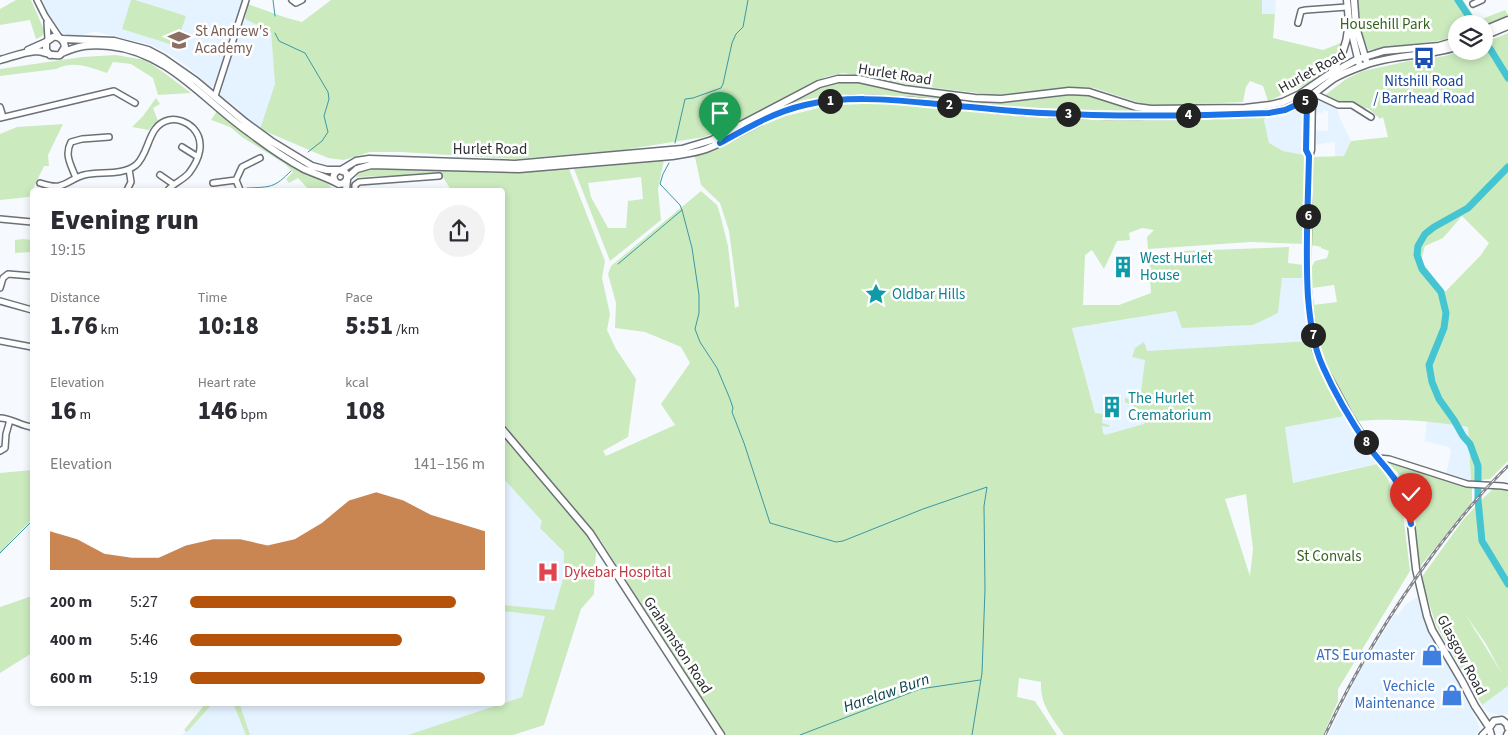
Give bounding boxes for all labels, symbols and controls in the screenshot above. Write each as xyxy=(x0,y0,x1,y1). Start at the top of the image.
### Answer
park label: Househill Park xyxy=(1340,14,1431,35)
map controls xyxy=(1448,15,1493,60)
button: layers xyxy=(1448,15,1493,60)
place label: St Andrew's Academy xyxy=(195,21,268,59)
school or university icon: St Andrew's Academy xyxy=(166,27,192,53)
street label: Hurlet Road xyxy=(1275,44,1350,99)
bus stop icon: Nitshill Road / Barrhead Road xyxy=(1411,45,1437,71)
street label: Hurlet Road xyxy=(856,58,933,91)
place label: Nitshill Road / Barrhead Road xyxy=(1373,71,1475,109)
pin: 1 xyxy=(818,88,842,114)
pin: 5 xyxy=(1292,88,1318,114)
text: 1 xyxy=(827,91,834,111)
text: 5 xyxy=(1302,91,1309,111)
pin xyxy=(699,92,741,143)
pin: 2 xyxy=(936,92,962,118)
text: 2 xyxy=(946,95,953,115)
icon: arrive xyxy=(706,99,734,127)
pin: 3 xyxy=(1056,102,1080,126)
pin: 4 xyxy=(1176,102,1200,128)
text: 3 xyxy=(1065,104,1072,124)
text: 4 xyxy=(1185,105,1192,125)
street label: Hurlet Road xyxy=(453,139,527,160)
text: Evening run xyxy=(50,200,199,240)
pin: 6 xyxy=(1296,204,1320,228)
button: share xyxy=(433,205,485,257)
text: 6 xyxy=(1305,206,1312,226)
text: 19:15 xyxy=(50,239,86,261)
place label: West Hurlet House xyxy=(1140,248,1213,286)
building icon: West Hurlet House xyxy=(1110,254,1136,280)
place icon: Oldbar Hills xyxy=(863,281,889,307)
place label: Oldbar Hills xyxy=(892,284,965,305)
text: Distance xyxy=(50,288,100,308)
text: Time xyxy=(198,288,227,308)
text: Pace xyxy=(345,288,373,308)
text: 1.76 xyxy=(50,308,98,344)
text: 10:18 xyxy=(198,308,259,344)
text: 5:51 xyxy=(345,308,393,344)
text: km xyxy=(98,320,119,340)
text: /km xyxy=(393,320,419,340)
pin: 7 xyxy=(1300,322,1326,348)
text: 7 xyxy=(1310,325,1317,345)
text: Elevation xyxy=(50,373,105,393)
text: Heart rate xyxy=(198,373,256,393)
text: kcal xyxy=(345,373,369,393)
place label: The Hurlet Crematorium xyxy=(1128,388,1211,426)
text: 16 xyxy=(50,393,77,429)
text: 146 xyxy=(198,393,238,429)
text: 108 xyxy=(345,393,385,429)
building icon: The Hurlet Crematorium xyxy=(1099,394,1125,420)
text: m xyxy=(77,405,91,425)
text: bpm xyxy=(238,405,268,425)
pin: 8 xyxy=(1354,430,1378,454)
text: 8 xyxy=(1363,432,1370,452)
text: Elevation xyxy=(50,453,112,475)
text: 141–156 m xyxy=(413,453,485,475)
pin xyxy=(1390,473,1432,524)
icon: check xyxy=(1397,480,1425,508)
park label: St Convals xyxy=(1296,546,1362,567)
hospital icon: Dykebar Hospital xyxy=(535,559,561,585)
place label: Dykebar Hospital xyxy=(564,562,671,583)
text: 200 m xyxy=(50,591,92,613)
text: 5:27 xyxy=(130,591,158,613)
street label: Grahamston Road xyxy=(638,593,717,698)
street label: Glasgow Road xyxy=(1432,611,1492,699)
text: 400 m xyxy=(50,629,92,651)
text: 5:46 xyxy=(130,629,158,651)
shop icon: ATS Euromaster xyxy=(1419,642,1445,668)
place label: ATS Euromaster xyxy=(1316,645,1416,666)
text: 600 m xyxy=(50,667,92,689)
text: 5:19 xyxy=(130,667,158,689)
water label: Harelaw Burn xyxy=(840,668,932,718)
place label: Vechicle Maintenance xyxy=(1354,676,1435,714)
shop icon: Vechicle Maintenance xyxy=(1439,682,1465,708)

